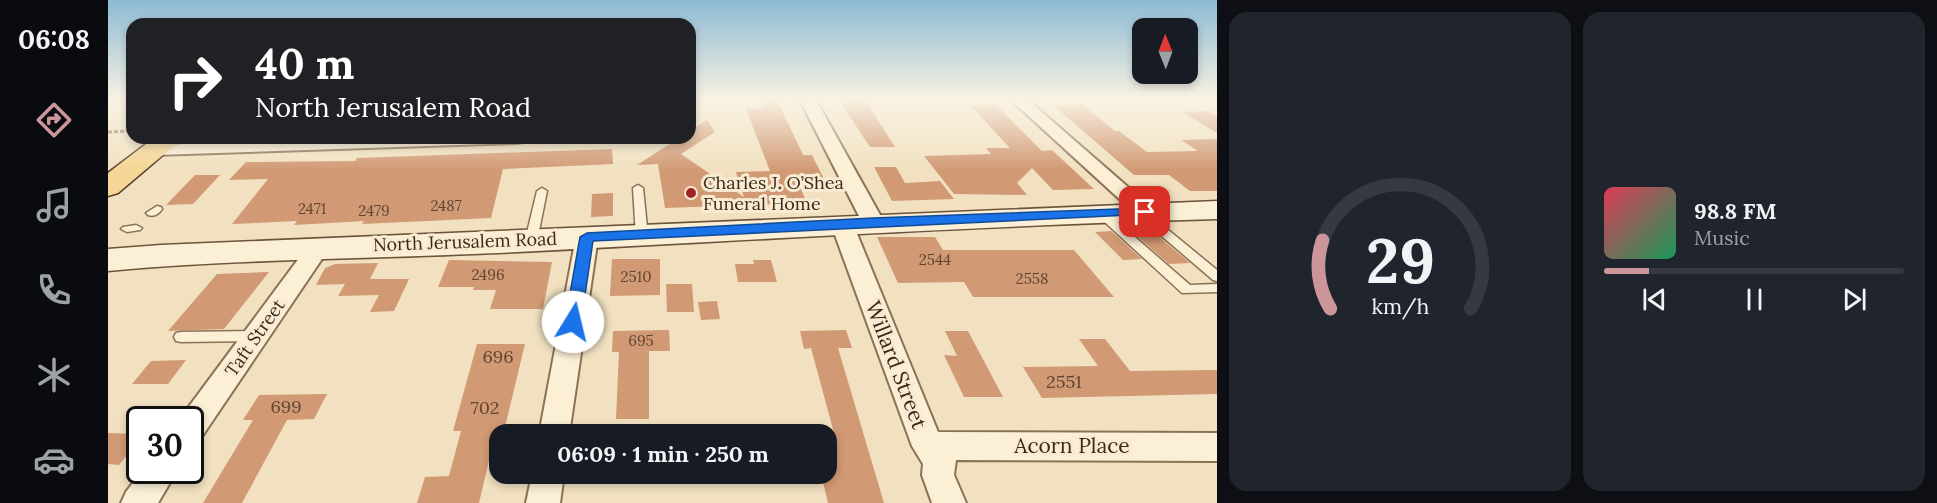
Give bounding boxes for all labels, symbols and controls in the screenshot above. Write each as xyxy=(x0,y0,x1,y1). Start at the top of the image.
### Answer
north arrow xyxy=(1132,18,1198,84)
map controls xyxy=(1132,18,1198,84)
text: 06:08 xyxy=(18,22,90,56)
text: 40 m xyxy=(255,37,354,91)
icon: right xyxy=(156,42,234,120)
text: North Jerusalem Road xyxy=(255,90,531,124)
icon: directions xyxy=(33,99,75,141)
place label: Charles J. O’Shea Funeral Home xyxy=(703,171,844,215)
icon: music xyxy=(33,184,75,226)
marker: Charles J. O’Shea Funeral Home xyxy=(684,186,698,200)
pin xyxy=(1119,186,1170,237)
icon: arrive xyxy=(1128,195,1161,228)
house number: 2487 xyxy=(430,196,462,215)
text: 98.8 FM xyxy=(1694,197,1777,225)
house number: 2471 xyxy=(298,199,326,218)
house number: 2479 xyxy=(358,201,390,220)
text: 29 xyxy=(1365,220,1435,300)
text: Music xyxy=(1694,225,1750,250)
street label: North Jerusalem Road xyxy=(373,227,558,256)
house number: 2544 xyxy=(919,250,951,269)
house number: 2496 xyxy=(471,265,505,284)
house number: 2510 xyxy=(620,267,652,286)
icon: phone xyxy=(33,269,75,311)
house number: 2558 xyxy=(1016,269,1048,288)
icon: previous xyxy=(1638,283,1671,316)
icon: pause xyxy=(1738,283,1771,316)
icon: next xyxy=(1838,283,1871,316)
position arrow xyxy=(541,290,605,354)
text: km/h xyxy=(1371,292,1429,320)
street label: Taft Street xyxy=(220,294,290,381)
street label: Willard Street xyxy=(860,297,934,434)
house number: 695 xyxy=(628,331,654,350)
house number: 696 xyxy=(482,345,514,368)
icon: climate xyxy=(33,354,75,396)
house number: 2551 xyxy=(1046,370,1082,393)
house number: 699 xyxy=(270,395,302,418)
house number: 702 xyxy=(470,396,500,419)
speed limit sign: 30 xyxy=(126,406,204,484)
street label: Acorn Place xyxy=(1013,432,1130,459)
icon: car xyxy=(33,439,75,481)
text: 06:09 · 1 min · 250 m xyxy=(557,440,769,468)

